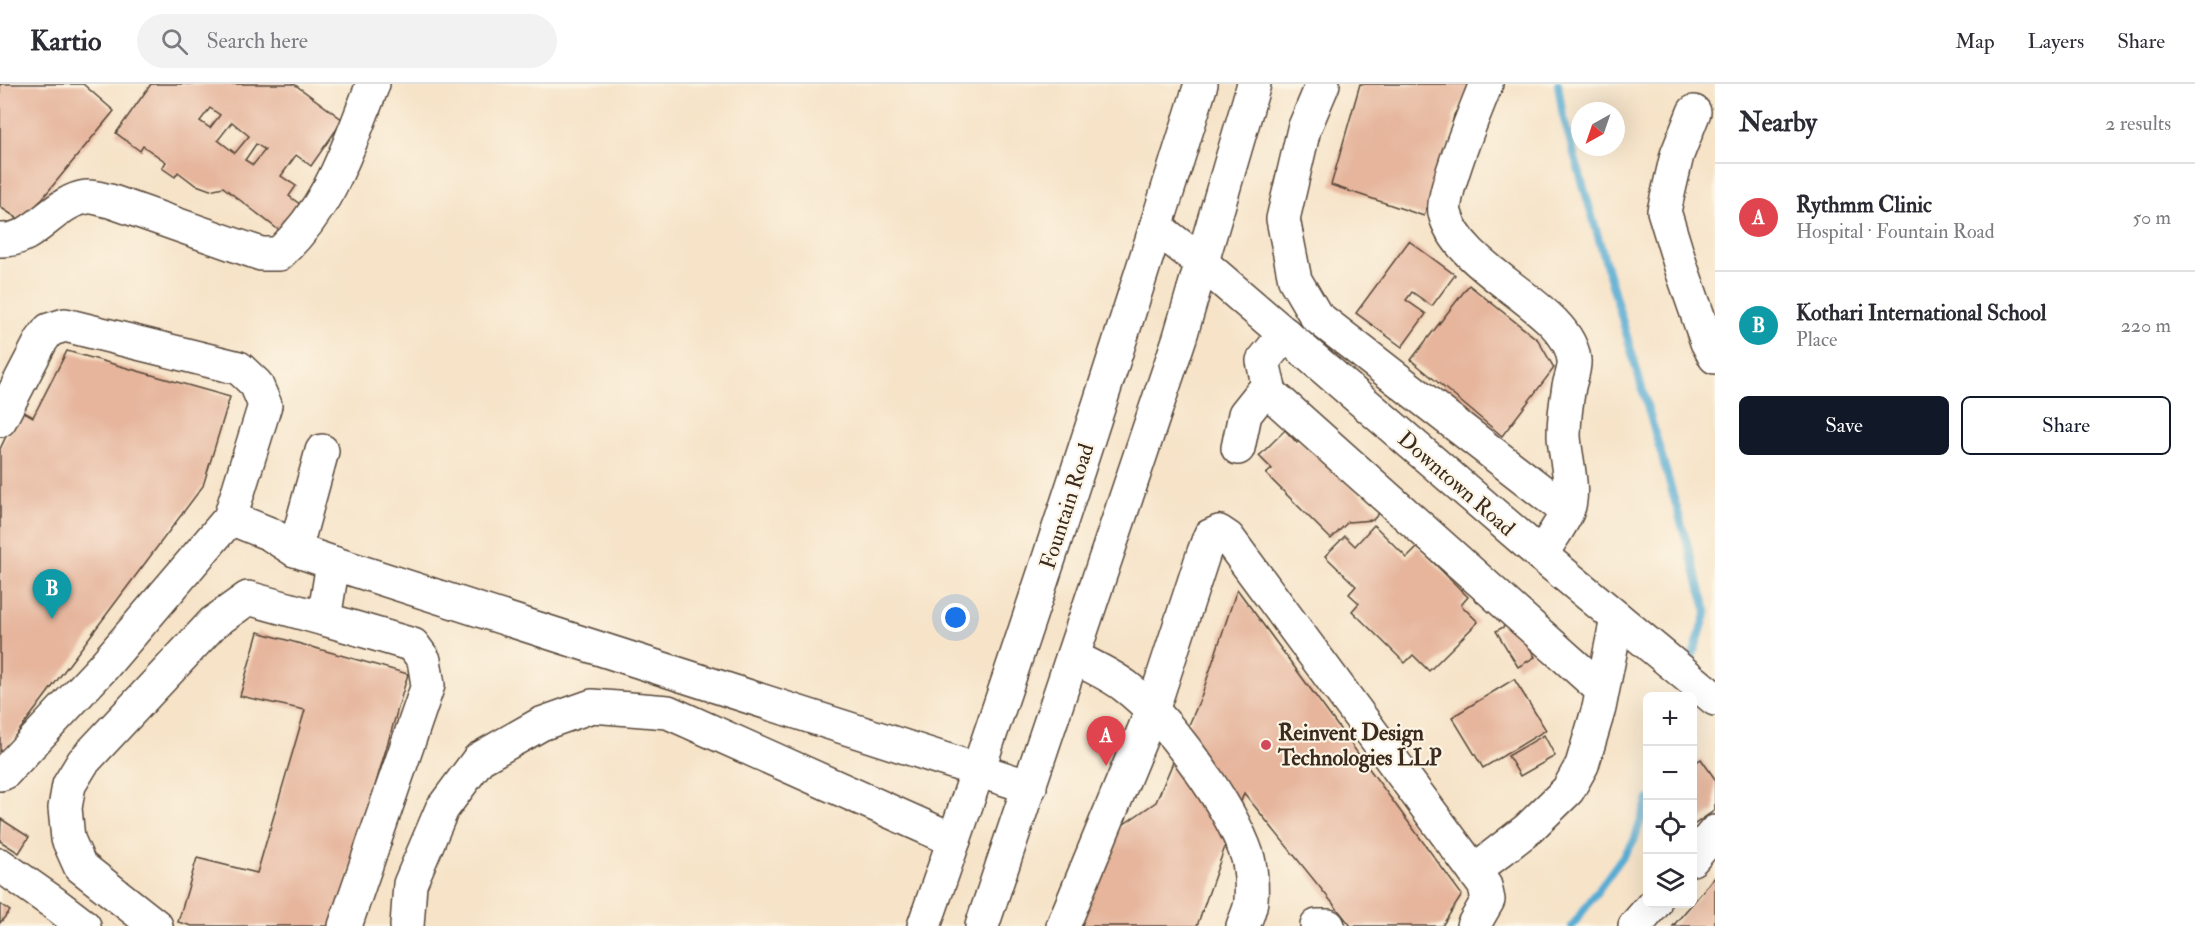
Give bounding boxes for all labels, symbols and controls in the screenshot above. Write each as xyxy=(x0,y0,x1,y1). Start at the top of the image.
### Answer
search box xyxy=(137,14,557,68)
text: Kartio xyxy=(30,24,101,59)
icon: search xyxy=(158,25,191,58)
text: Search here xyxy=(206,27,308,55)
text: Map xyxy=(1955,28,1995,55)
text: Layers xyxy=(2028,28,2084,55)
text: Share xyxy=(2117,28,2165,55)
north arrow xyxy=(1571,102,1625,156)
text: Nearby xyxy=(1739,107,1817,139)
text: 2 results xyxy=(2105,111,2171,136)
text: Rythmm Clinic xyxy=(1796,191,1932,219)
text: A xyxy=(1752,205,1765,230)
text: 50 m xyxy=(2132,205,2171,230)
text: Hospital · Fountain Road xyxy=(1796,219,1995,244)
text: Kothari International School xyxy=(1796,299,2046,327)
text: B xyxy=(1752,313,1765,338)
text: 220 m xyxy=(2121,313,2171,338)
text: Place xyxy=(1796,327,1837,352)
button: Save xyxy=(1739,396,1949,455)
button: Share xyxy=(1961,396,2171,455)
street label: Downtown Road xyxy=(1392,425,1521,542)
street label: Fountain Road xyxy=(1033,440,1100,573)
pin: B xyxy=(32,570,72,619)
your location xyxy=(941,603,970,632)
map controls xyxy=(1643,692,1697,908)
button: + xyxy=(1643,692,1697,746)
pin: A xyxy=(1086,716,1126,766)
place label: Reinvent Design Technologies LLP xyxy=(1277,719,1442,773)
marker: Reinvent Design Technologies LLP xyxy=(1259,738,1273,752)
button: − xyxy=(1643,746,1697,800)
button: locate xyxy=(1643,800,1697,854)
button: layers xyxy=(1643,854,1697,908)

